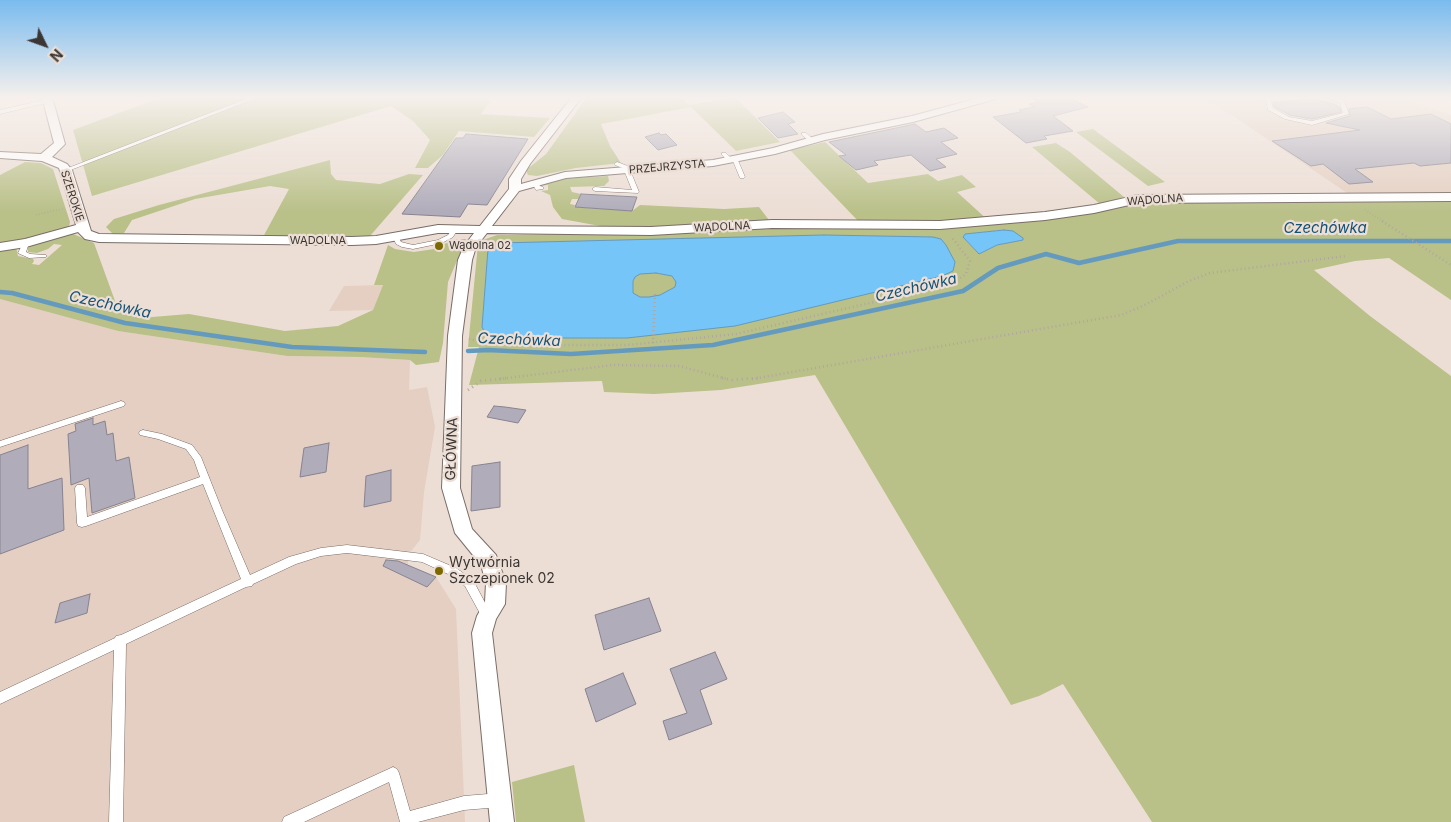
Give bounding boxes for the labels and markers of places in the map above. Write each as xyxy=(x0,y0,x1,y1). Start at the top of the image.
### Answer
place label: Wądolna 02 xyxy=(449,239,511,253)
marker: Wądolna 02 xyxy=(433,240,445,252)
place label: Wytwórnia Szczepionek 02 xyxy=(449,555,555,588)
marker: Wytwórnia Szczepionek 02 xyxy=(433,565,445,577)

